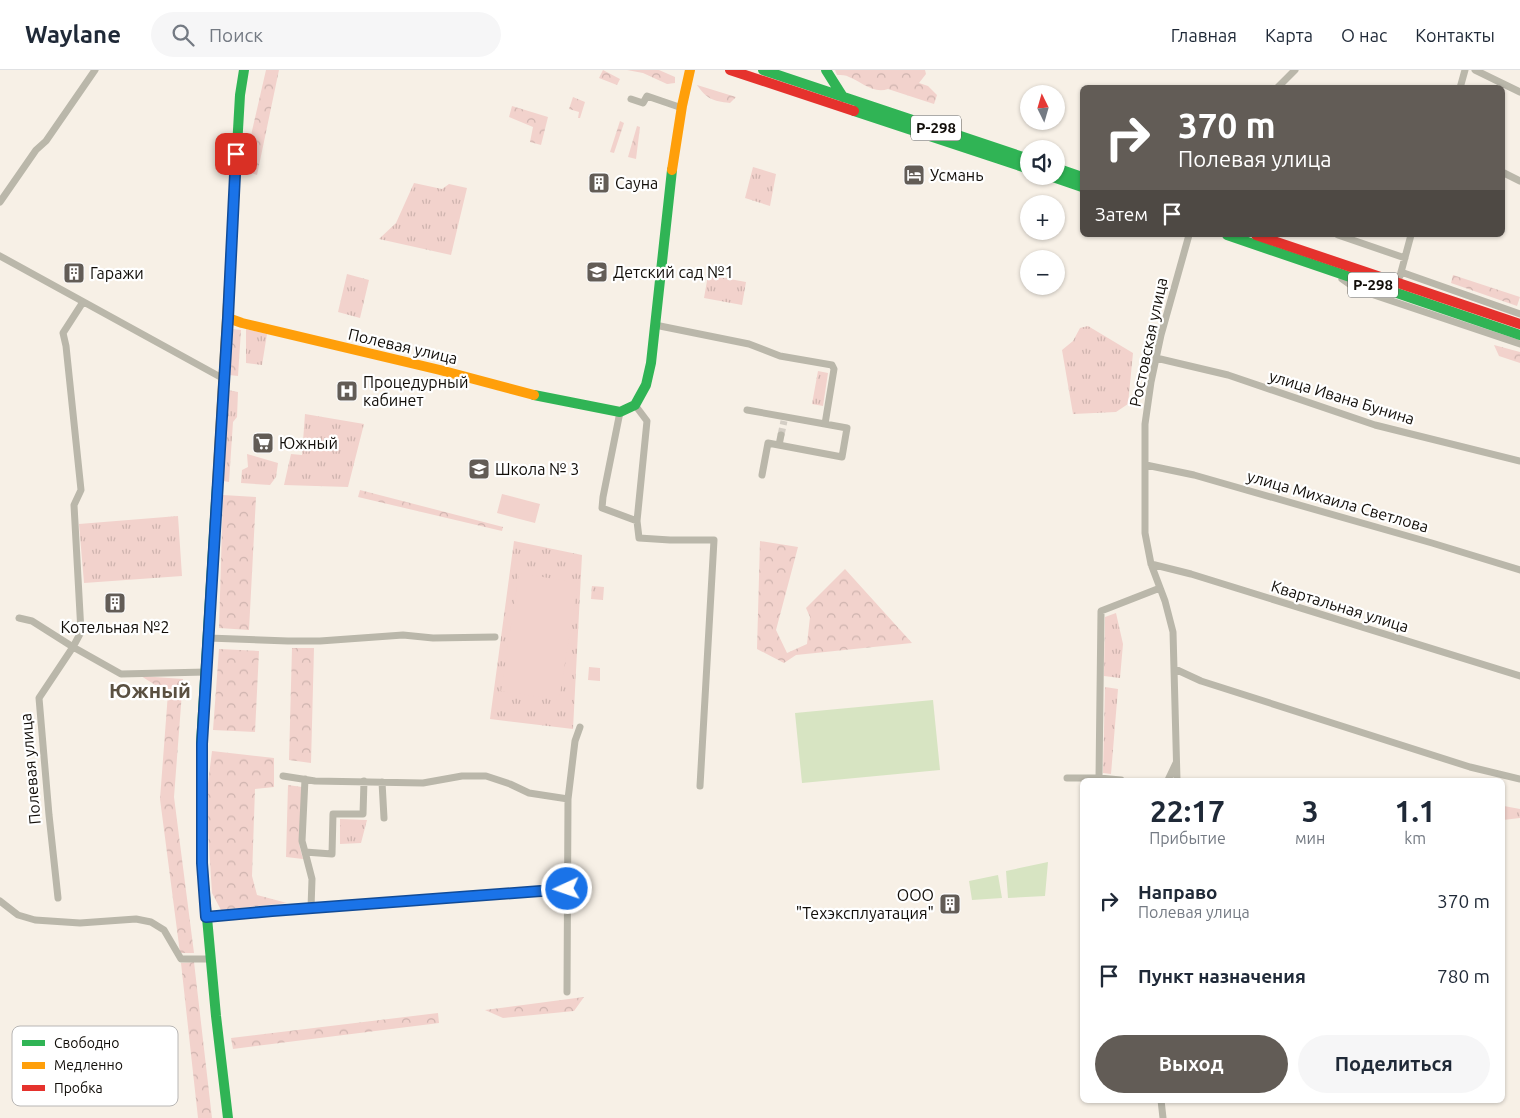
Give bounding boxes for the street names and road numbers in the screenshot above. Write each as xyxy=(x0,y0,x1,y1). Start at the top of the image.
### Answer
road number: Р-298 xyxy=(911,116,961,140)
road number: Р-298 xyxy=(1348,272,1398,298)
street label: Ростовская улица xyxy=(1126,276,1170,408)
street label: Полевая улица xyxy=(347,325,459,367)
street label: улица Ивана Бунина xyxy=(1267,366,1417,428)
street label: улица Михаила Светлова xyxy=(1245,466,1431,536)
street label: Квартальная улица xyxy=(1269,577,1411,635)
street label: Полевая улица xyxy=(16,713,44,825)

